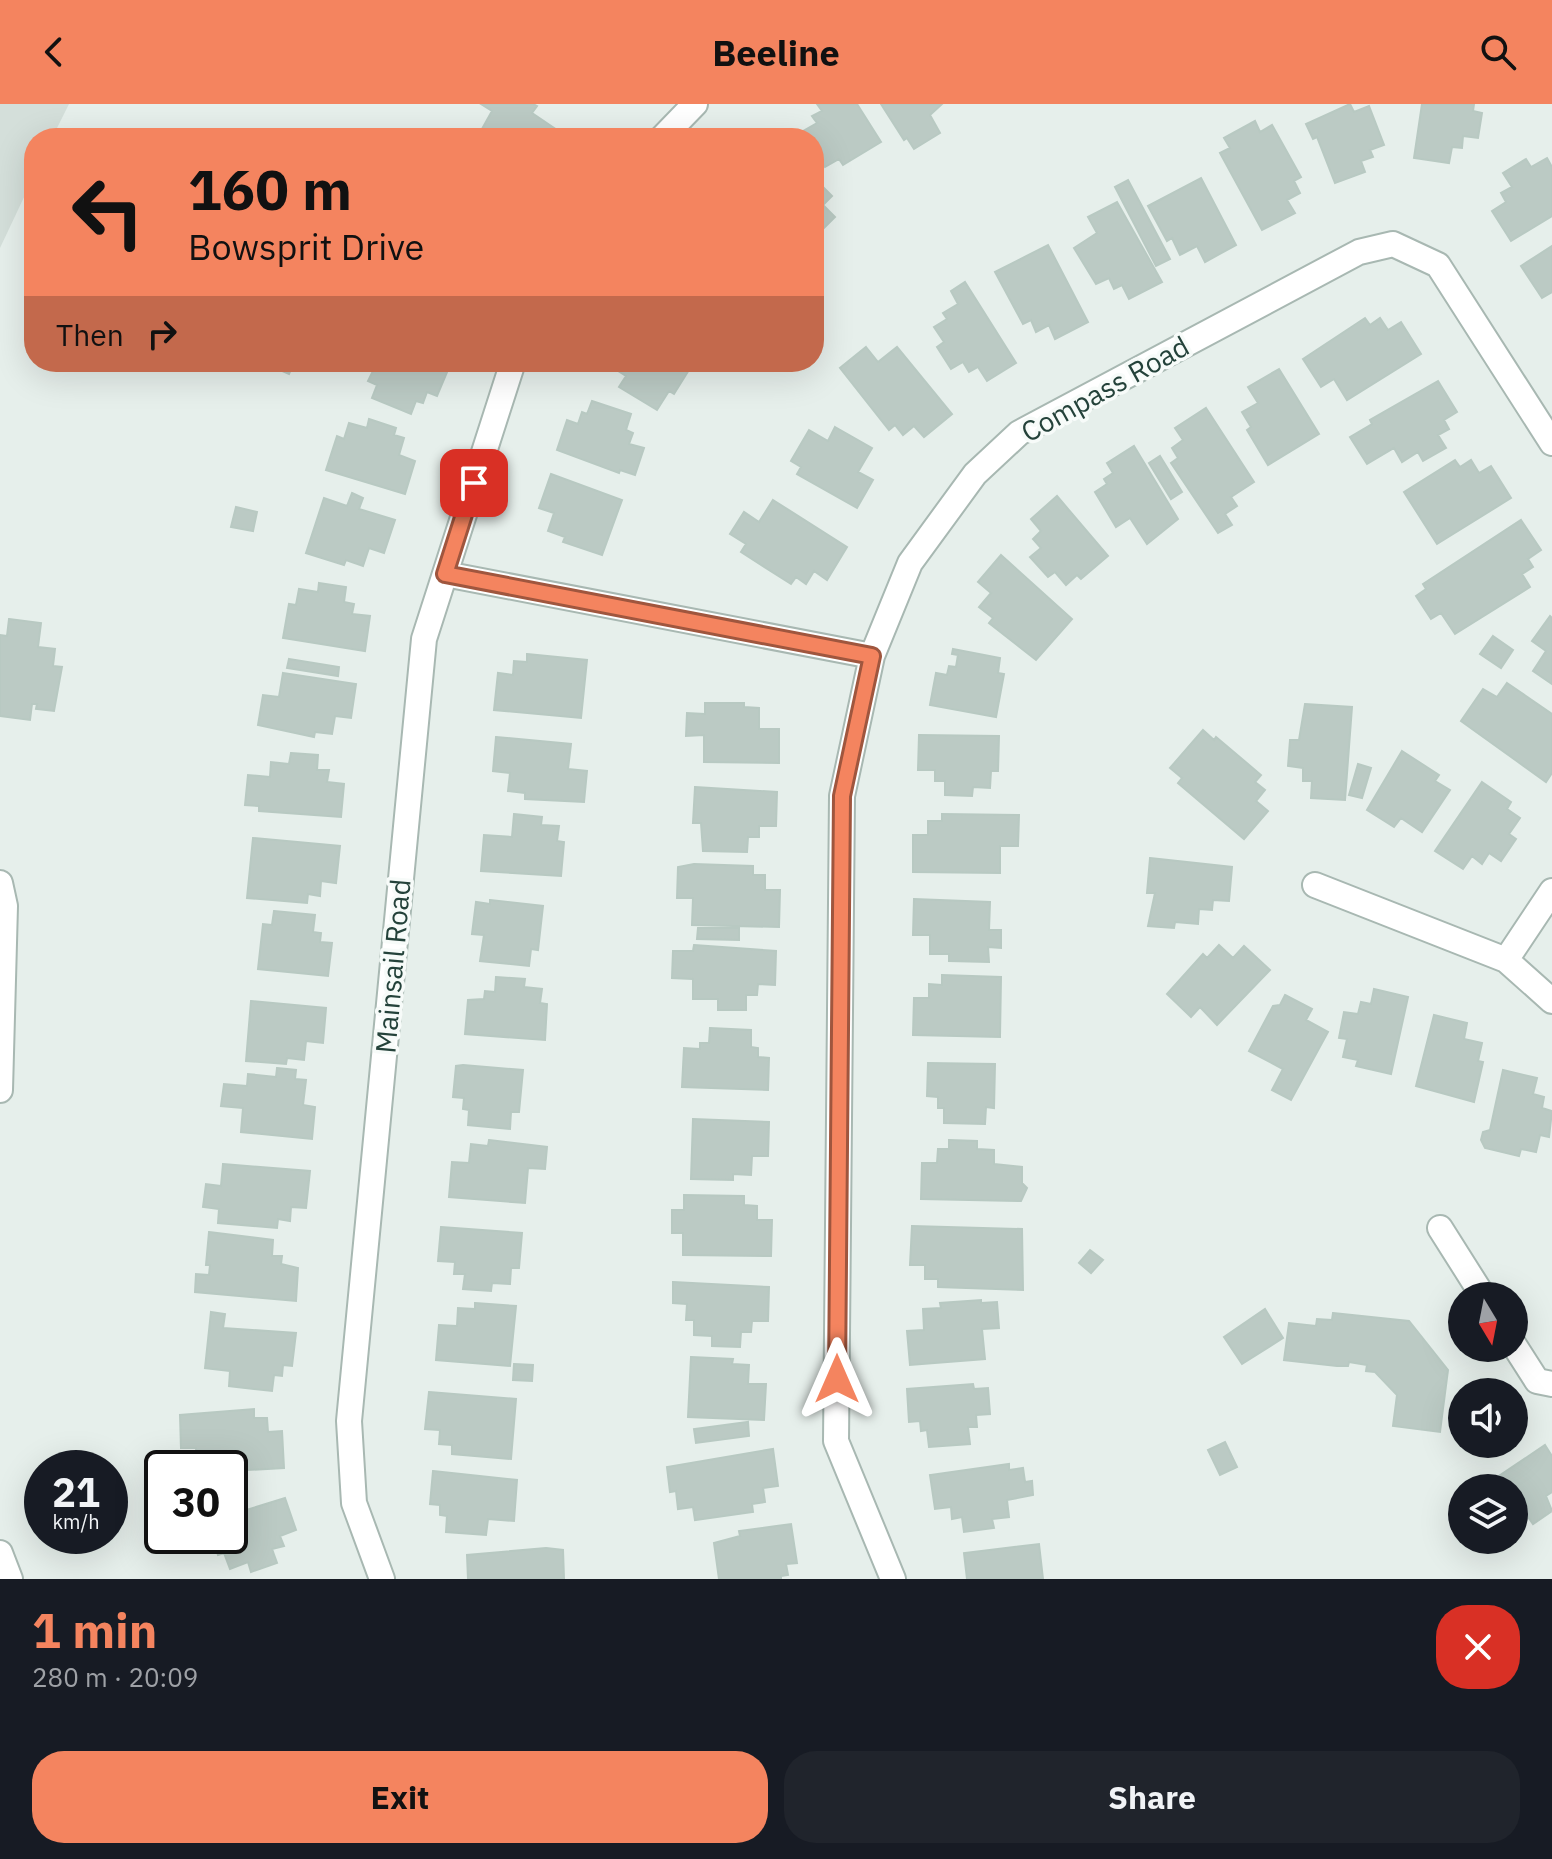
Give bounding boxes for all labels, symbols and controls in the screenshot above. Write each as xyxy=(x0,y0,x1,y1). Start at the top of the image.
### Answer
text: Beeline xyxy=(712,29,840,76)
icon: back xyxy=(32,30,76,74)
icon: search xyxy=(1476,30,1520,74)
text: 160 m xyxy=(188,153,352,225)
icon: left xyxy=(56,160,160,264)
text: Bowsprit Drive xyxy=(188,223,424,270)
icon: right xyxy=(140,312,184,356)
text: Then xyxy=(56,315,124,354)
street label: Compass Road xyxy=(1014,327,1195,450)
pin xyxy=(440,449,508,517)
icon: arrive xyxy=(452,461,496,505)
street label: Mainsail Road xyxy=(366,877,419,1055)
north arrow xyxy=(1448,1282,1528,1362)
map controls xyxy=(1448,1282,1528,1554)
position arrow xyxy=(795,1337,879,1421)
button: sound xyxy=(1448,1378,1528,1458)
speed limit sign: 30 xyxy=(144,1450,248,1554)
text: 21 xyxy=(52,1466,100,1518)
button: layers xyxy=(1448,1474,1528,1554)
text: km/h xyxy=(52,1508,100,1535)
text: 1 min xyxy=(32,1599,157,1661)
button: close xyxy=(1436,1605,1520,1689)
text: 280 m · 20:09 xyxy=(32,1660,198,1694)
button: Exit xyxy=(32,1751,768,1843)
button: Share xyxy=(784,1751,1520,1843)

